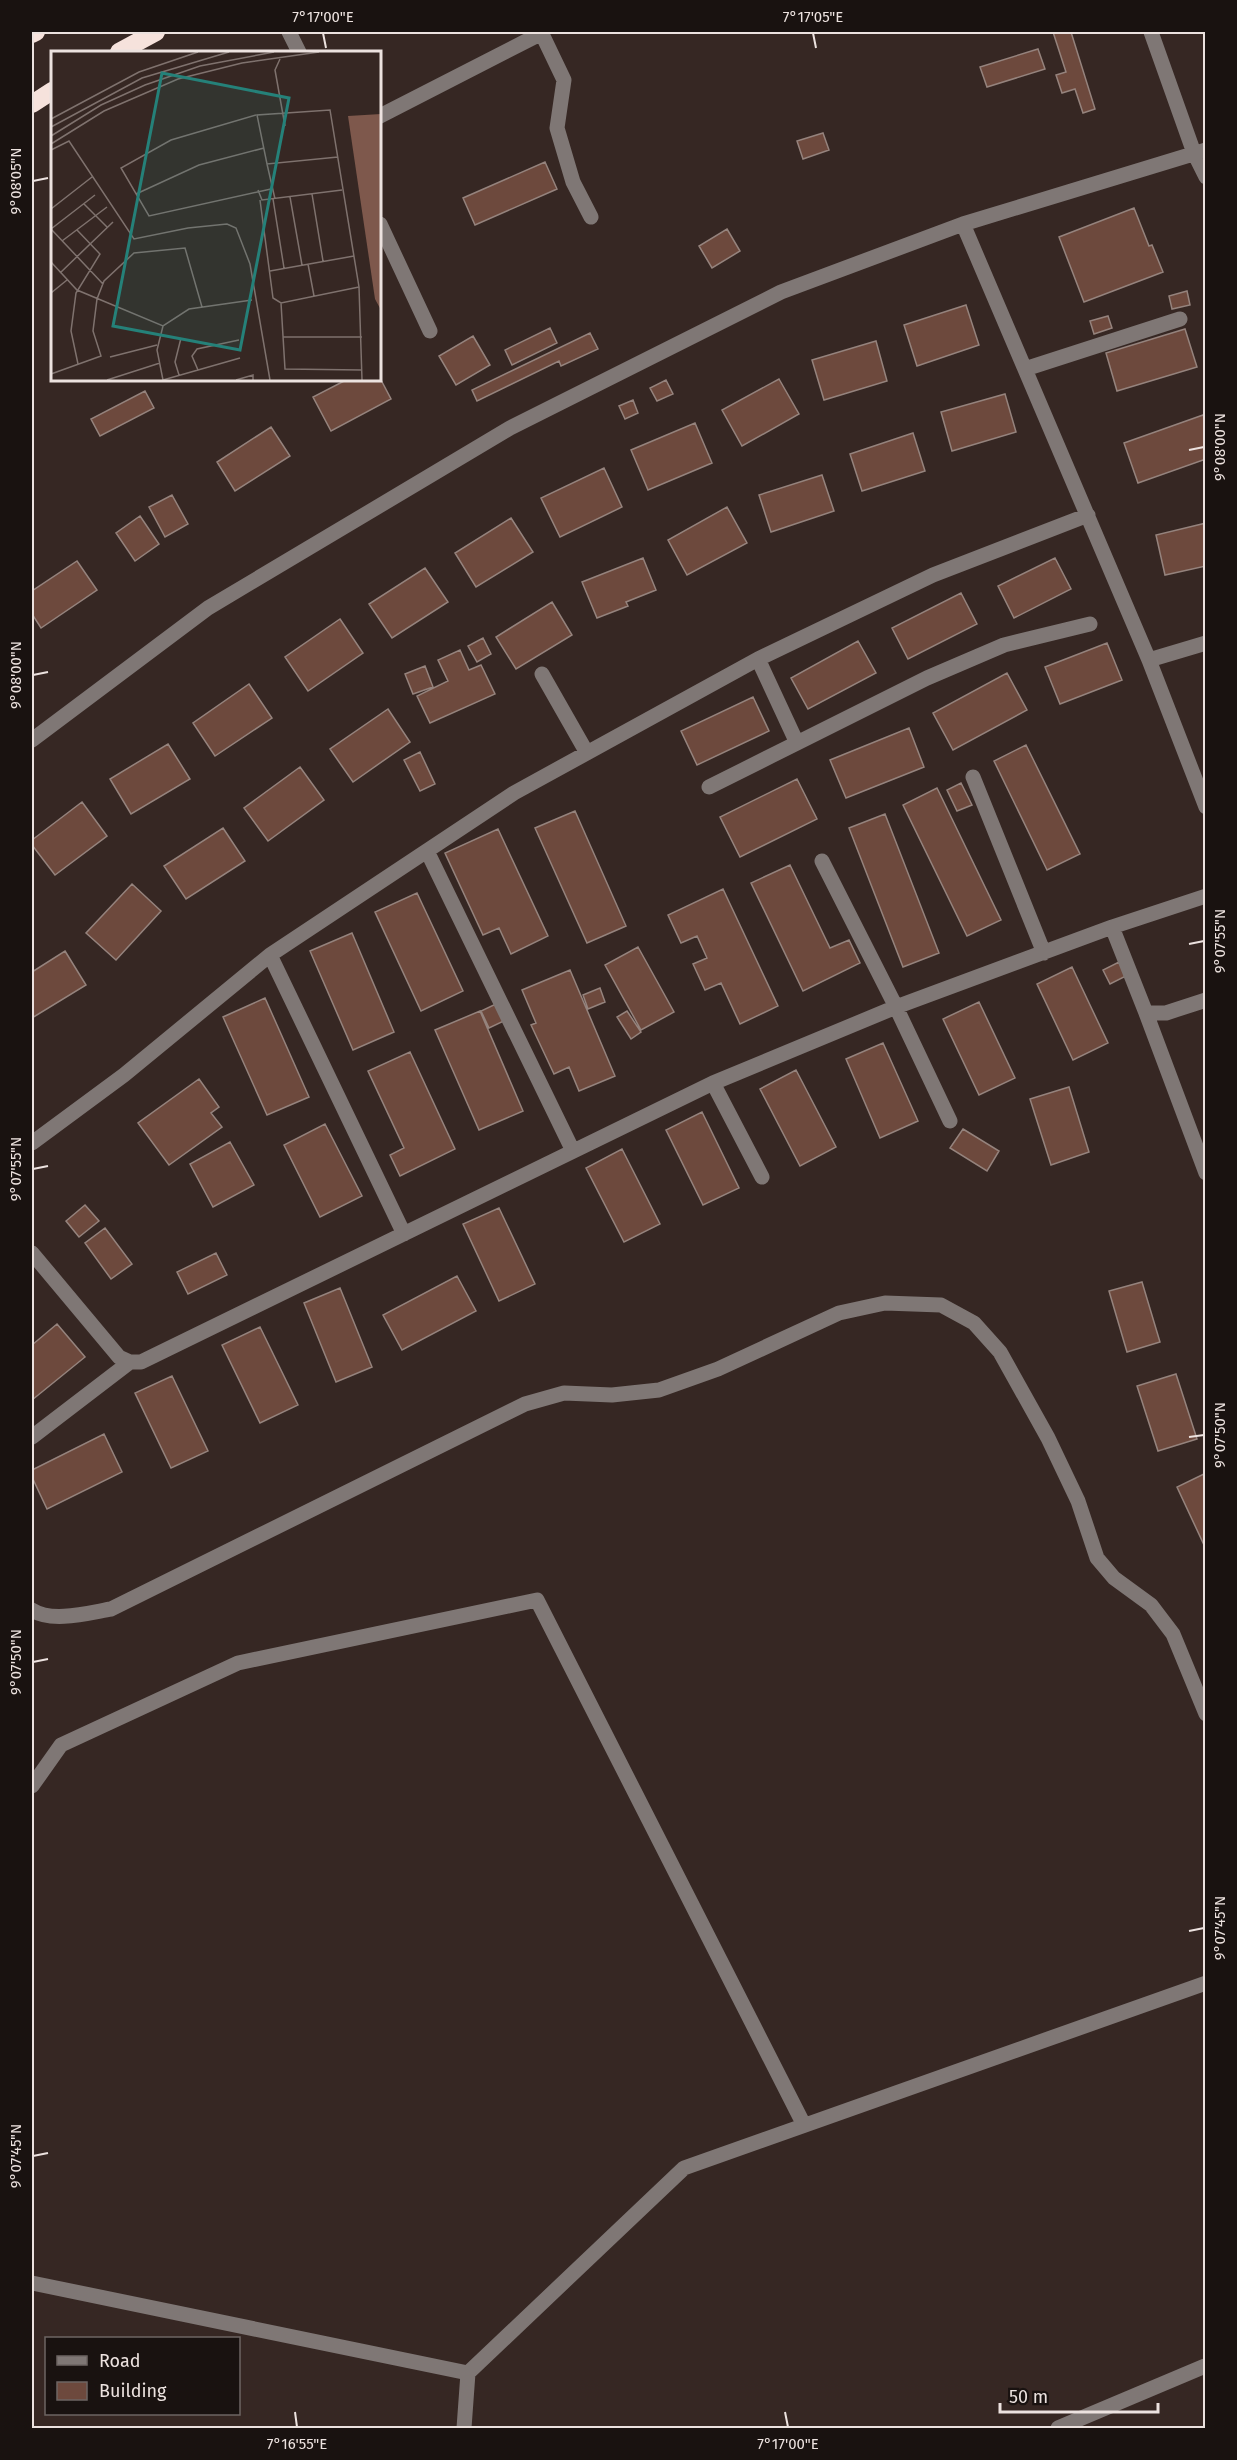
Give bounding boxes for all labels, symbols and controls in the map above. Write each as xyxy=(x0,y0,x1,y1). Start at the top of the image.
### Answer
text: 7°17'00"E xyxy=(292,8,354,26)
text: 7°17'05"E xyxy=(783,8,843,26)
inset map xyxy=(51,51,381,381)
text: 9°08'05"N xyxy=(7,148,25,214)
text: 9°08'00"N xyxy=(1211,413,1229,481)
text: 9°08'00"N xyxy=(7,641,25,709)
text: 9°07'55"N xyxy=(1211,909,1229,973)
text: 9°07'55"N xyxy=(7,1137,25,1201)
text: 9°07'50"N xyxy=(1211,1402,1229,1468)
text: 9°07'50"N xyxy=(7,1629,25,1695)
text: 9°07'45"N xyxy=(1211,1896,1229,1960)
text: 9°07'45"N xyxy=(7,2124,25,2188)
legend xyxy=(45,2337,240,2415)
text: Road xyxy=(99,2350,141,2372)
scale bar xyxy=(1000,2376,1158,2414)
text: Building xyxy=(99,2380,167,2402)
text: 50 m xyxy=(1009,2386,1048,2408)
text: 7°16'55"E xyxy=(267,2435,327,2453)
text: 7°17'00"E xyxy=(757,2435,819,2453)

